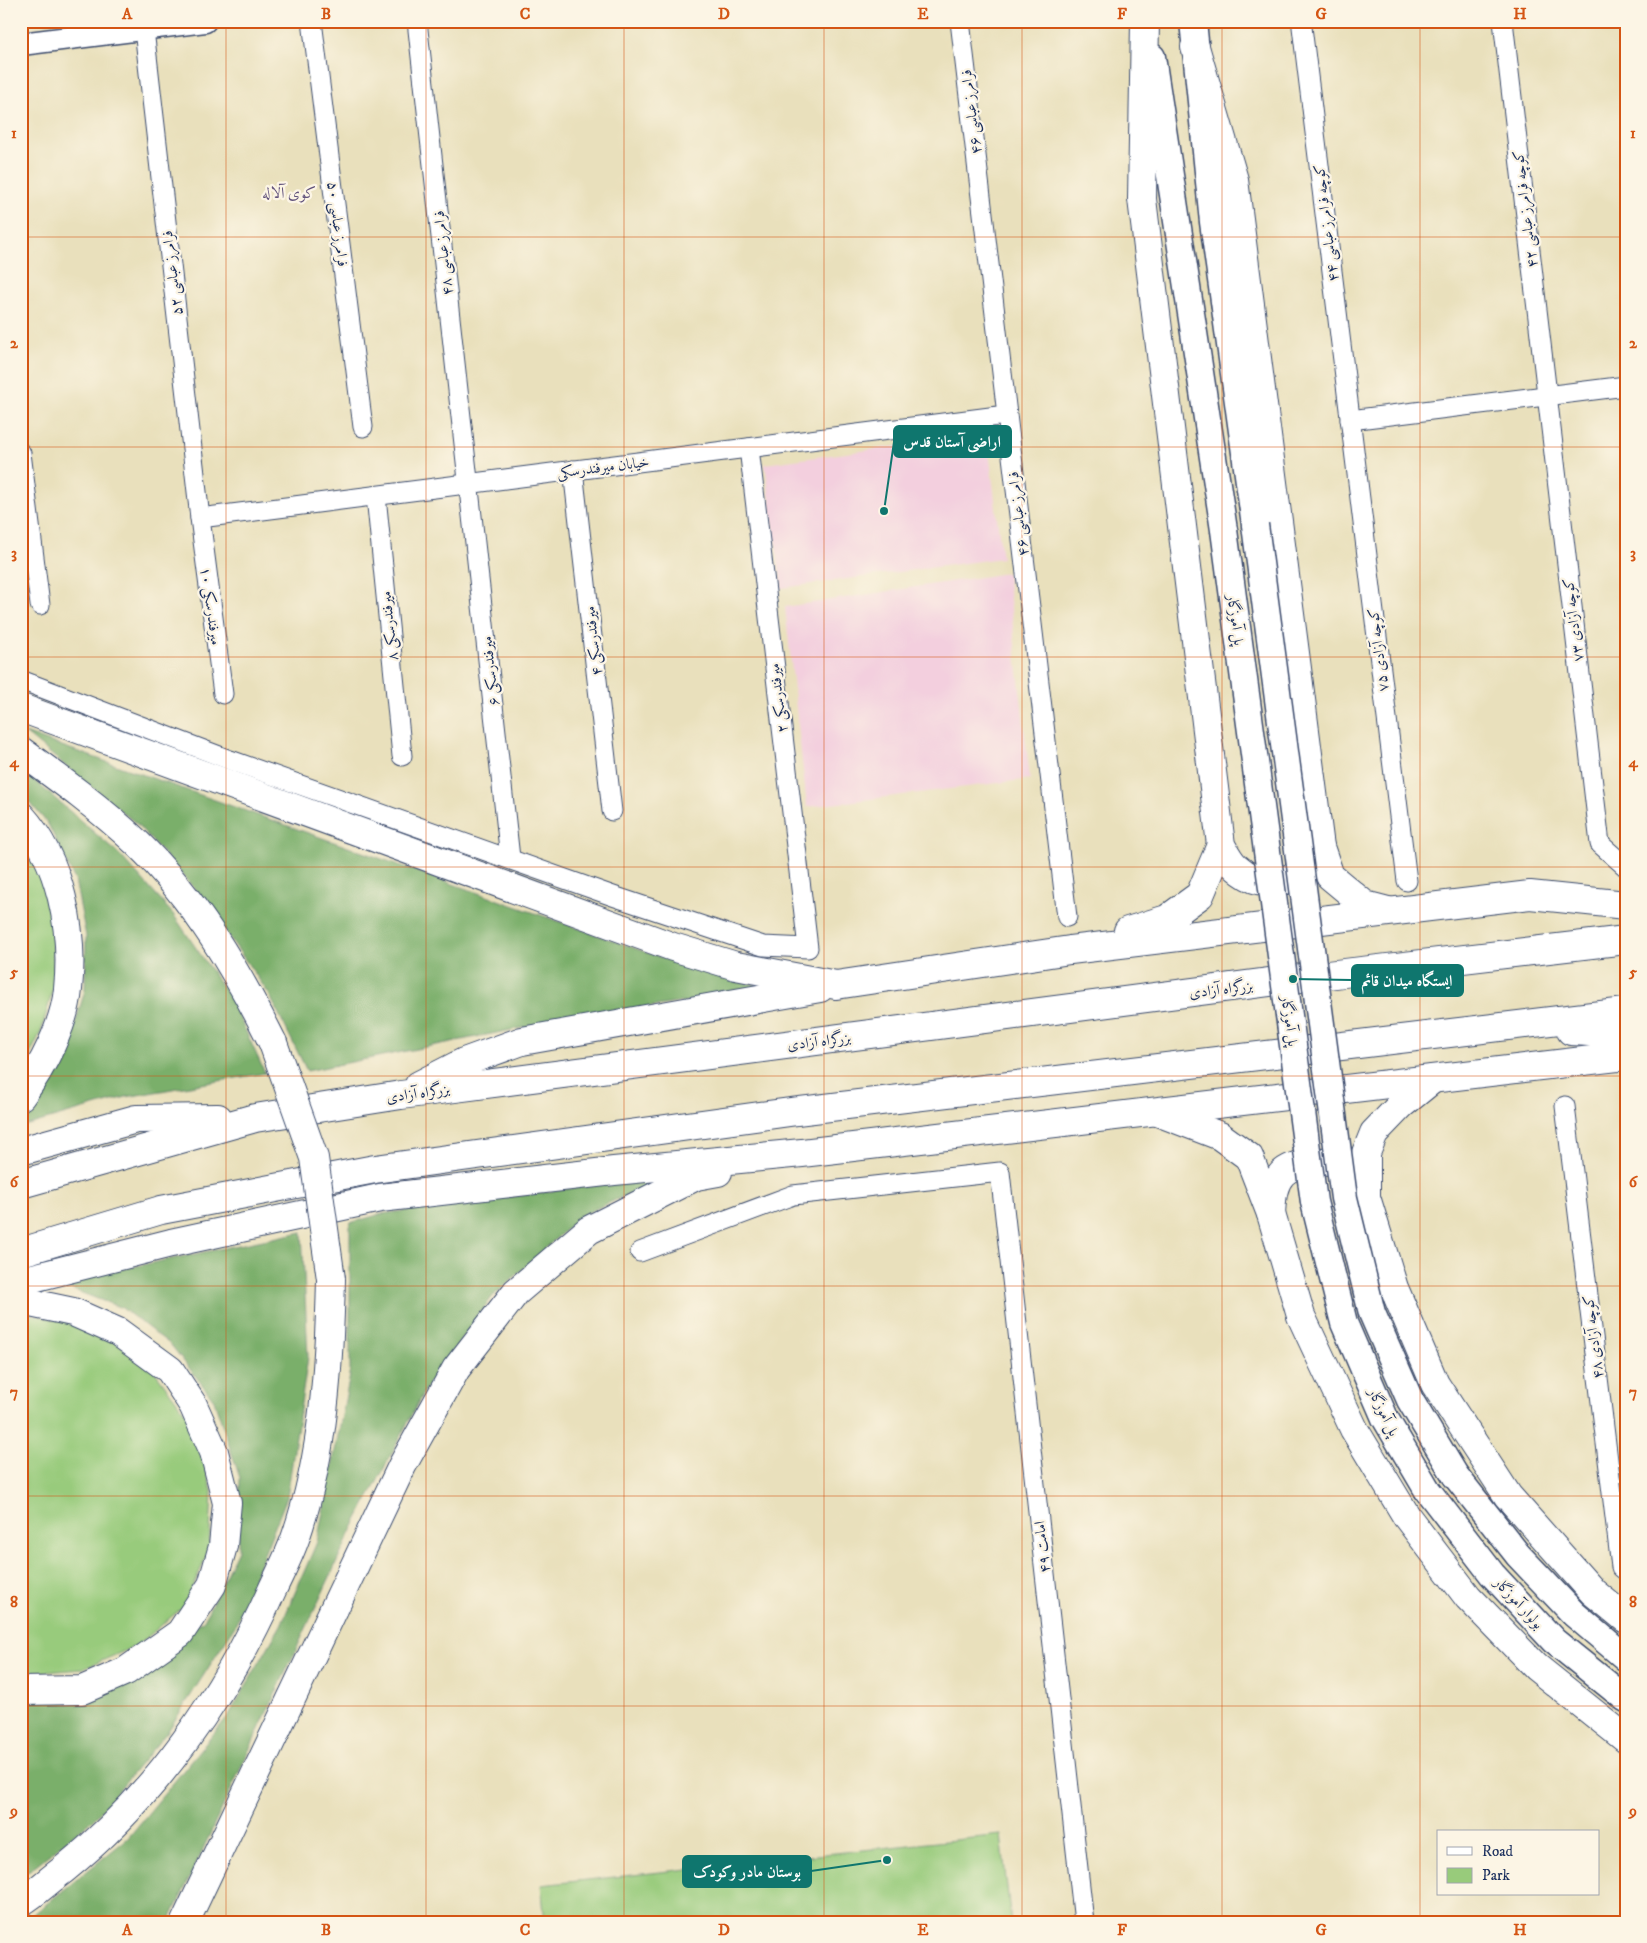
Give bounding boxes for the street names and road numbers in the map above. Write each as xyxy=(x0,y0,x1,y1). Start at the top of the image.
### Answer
street label: فرامرز عباسی ۴۶ xyxy=(957,68,987,156)
street label: کوچه فرامرز عباسی ۴۲ xyxy=(1509,149,1543,269)
street label: کوچه فرامرز عباسی ۴۴ xyxy=(1310,163,1344,283)
street label: فرامرز عباسی ۵۰ xyxy=(322,180,352,268)
street label: فرامرز عباسی ۴۸ xyxy=(430,209,458,296)
street label: فرامرز عباسی ۵۲ xyxy=(158,229,188,317)
street label: خیابان میرفندرسکی xyxy=(556,452,651,484)
street label: فرامرز عباسی ۴۶ xyxy=(1004,470,1034,558)
street label: میرفندرسکی ۱۰ xyxy=(195,566,225,647)
street label: کوچه آزادی ۷۳ xyxy=(1559,577,1589,663)
street label: میرفندرسکی ۸ xyxy=(376,590,404,662)
street label: پل آموزگار xyxy=(1221,591,1249,648)
street label: میرفندرسکی ۴ xyxy=(580,605,608,677)
street label: کوچه آزادی ۷۵ xyxy=(1364,607,1394,693)
street label: میرفندرسکی ۶ xyxy=(477,635,505,707)
street label: میرفندرسکی ۲ xyxy=(765,662,793,734)
street label: بزرگراه آزادی xyxy=(1188,975,1254,1003)
street label: پل آموزگار xyxy=(1275,992,1303,1049)
street label: بزرگراه آزادی xyxy=(786,1027,852,1055)
street label: بزرگراه آزادی xyxy=(385,1079,451,1107)
street label: کوچه آزادی ۴۸ xyxy=(1579,1294,1609,1380)
street label: پل آموزگار xyxy=(1362,1383,1404,1441)
street label: امامت ۴۹ xyxy=(1030,1520,1055,1574)
street label: بولوار آموزگار xyxy=(1489,1572,1547,1633)

